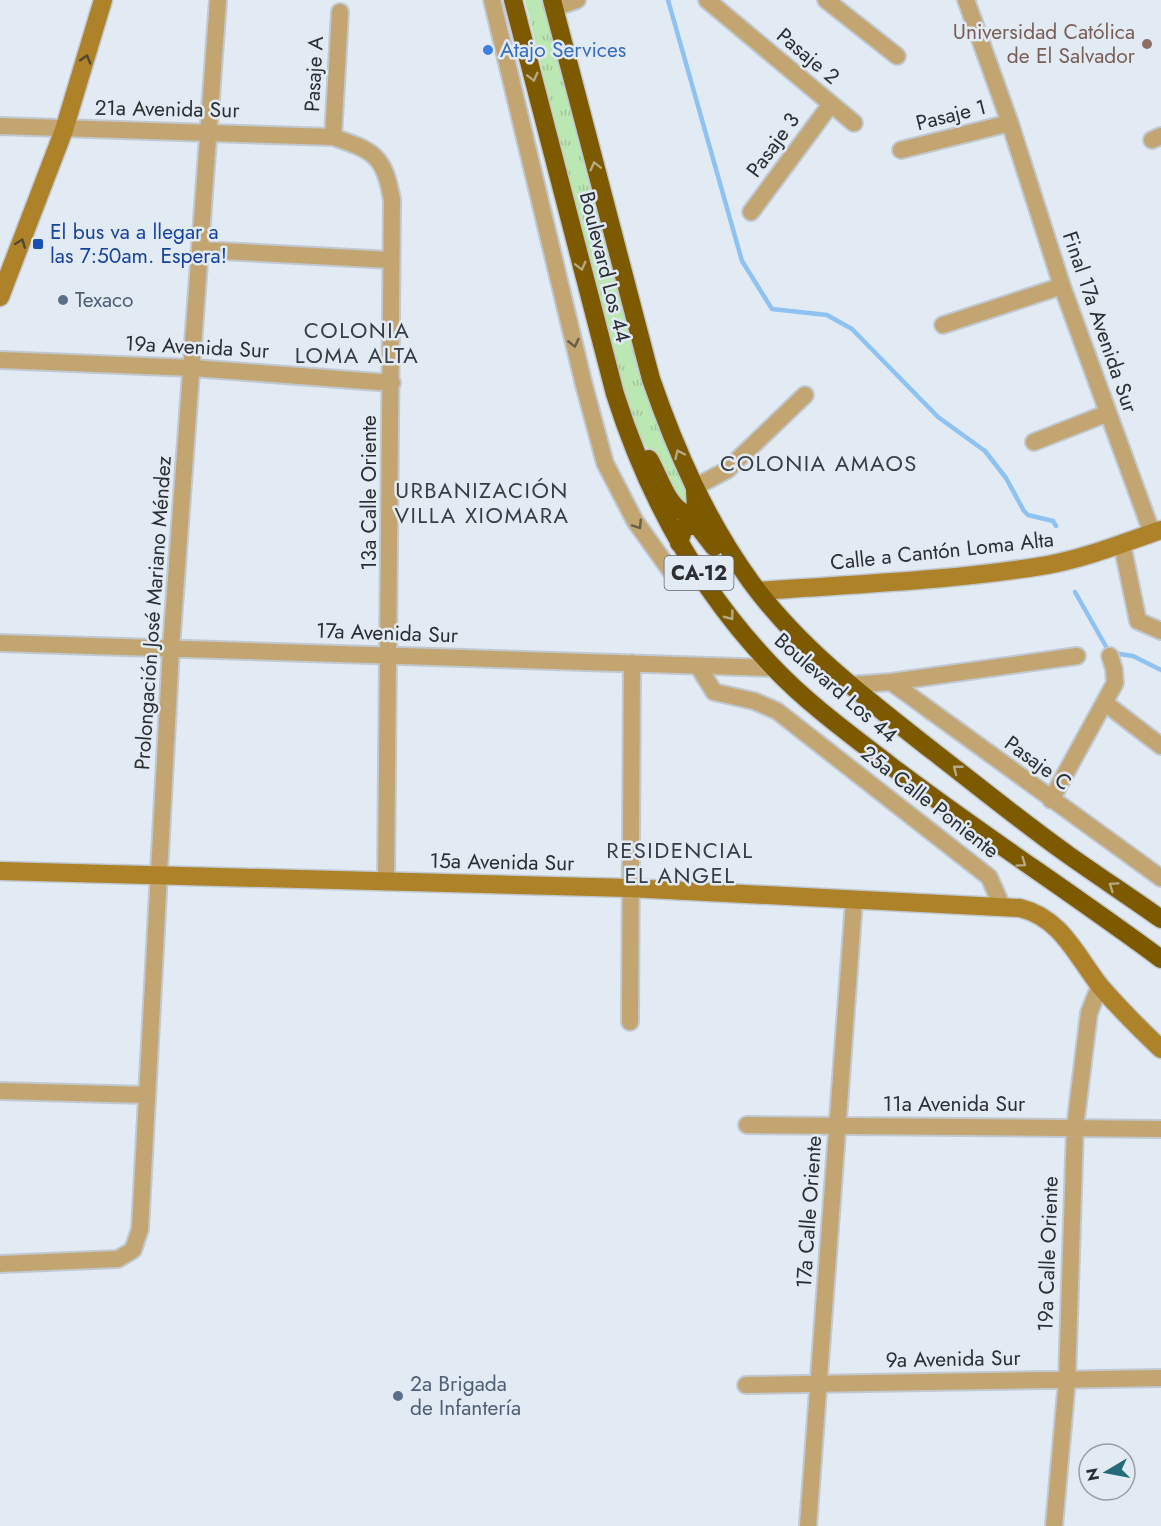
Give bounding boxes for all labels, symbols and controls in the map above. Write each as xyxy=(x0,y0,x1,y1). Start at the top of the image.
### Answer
place label: Universidad Católica de El Salvador xyxy=(953,17,1136,71)
street label: Pasaje 2 xyxy=(770,21,846,91)
street label: Pasaje A xyxy=(297,35,331,113)
place label: Atajo Services xyxy=(500,35,626,65)
marker: Universidad Católica de El Salvador xyxy=(1140,37,1154,51)
marker: Atajo Services xyxy=(481,43,495,57)
one-way arrow xyxy=(78,54,91,65)
one-way arrow xyxy=(525,72,538,82)
street label: Pasaje 1 xyxy=(913,92,989,138)
street label: 21a Avenida Sur xyxy=(94,93,241,125)
street label: Pasaje 3 xyxy=(739,107,807,183)
one-way arrow xyxy=(589,162,602,172)
street label: Boulevard Los 44 xyxy=(572,188,638,346)
place label: El bus va a llegar a las 7:50am. Espera! xyxy=(50,217,227,271)
street label: Final 17a Avenida Sur xyxy=(1055,227,1145,418)
marker: El bus va a llegar a las 7:50am. Espera! xyxy=(31,237,45,251)
one-way arrow xyxy=(14,238,26,249)
one-way arrow xyxy=(574,261,587,271)
place label: Texaco xyxy=(75,285,134,315)
marker: Texaco xyxy=(56,293,70,307)
district label: COLONIA LOMA ALTA xyxy=(295,314,419,371)
street label: 19a Avenida Sur xyxy=(124,328,271,366)
one-way arrow xyxy=(567,337,580,347)
street label: 13a Calle Oriente xyxy=(354,415,384,571)
district label: COLONIA AMAOS xyxy=(720,447,918,479)
one-way arrow xyxy=(675,449,687,460)
street label: Prolongación José Mariano Méndez xyxy=(127,455,179,771)
district label: URBANIZACIÓN VILLA XIOMARA xyxy=(394,474,570,531)
one-way arrow xyxy=(631,519,643,529)
street label: Calle a Cantón Loma Alta xyxy=(829,524,1055,578)
road number: CA-12 xyxy=(664,556,734,590)
one-way arrow xyxy=(723,609,734,620)
street label: 17a Avenida Sur xyxy=(316,616,459,650)
street label: Boulevard Los 44 xyxy=(768,626,904,750)
street label: Pasaje C xyxy=(998,728,1078,798)
street label: 25a Calle Poniente xyxy=(855,738,1006,866)
one-way arrow xyxy=(952,765,963,776)
district label: RESIDENCIAL EL ANGEL xyxy=(606,834,754,891)
street label: 15a Avenida Sur xyxy=(429,846,575,878)
one-way arrow xyxy=(1016,856,1027,867)
one-way arrow xyxy=(1108,882,1119,893)
street label: 11a Avenida Sur xyxy=(883,1089,1026,1119)
street label: 17a Calle Oriente xyxy=(789,1134,829,1289)
street label: 19a Calle Oriente xyxy=(1030,1176,1066,1332)
street label: 9a Avenida Sur xyxy=(885,1343,1022,1375)
place label: 2a Brigada de Infantería xyxy=(410,1369,521,1423)
marker: 2a Brigada de Infantería xyxy=(391,1389,405,1403)
north arrow xyxy=(1077,1442,1137,1502)
text: N xyxy=(1080,1466,1105,1483)

